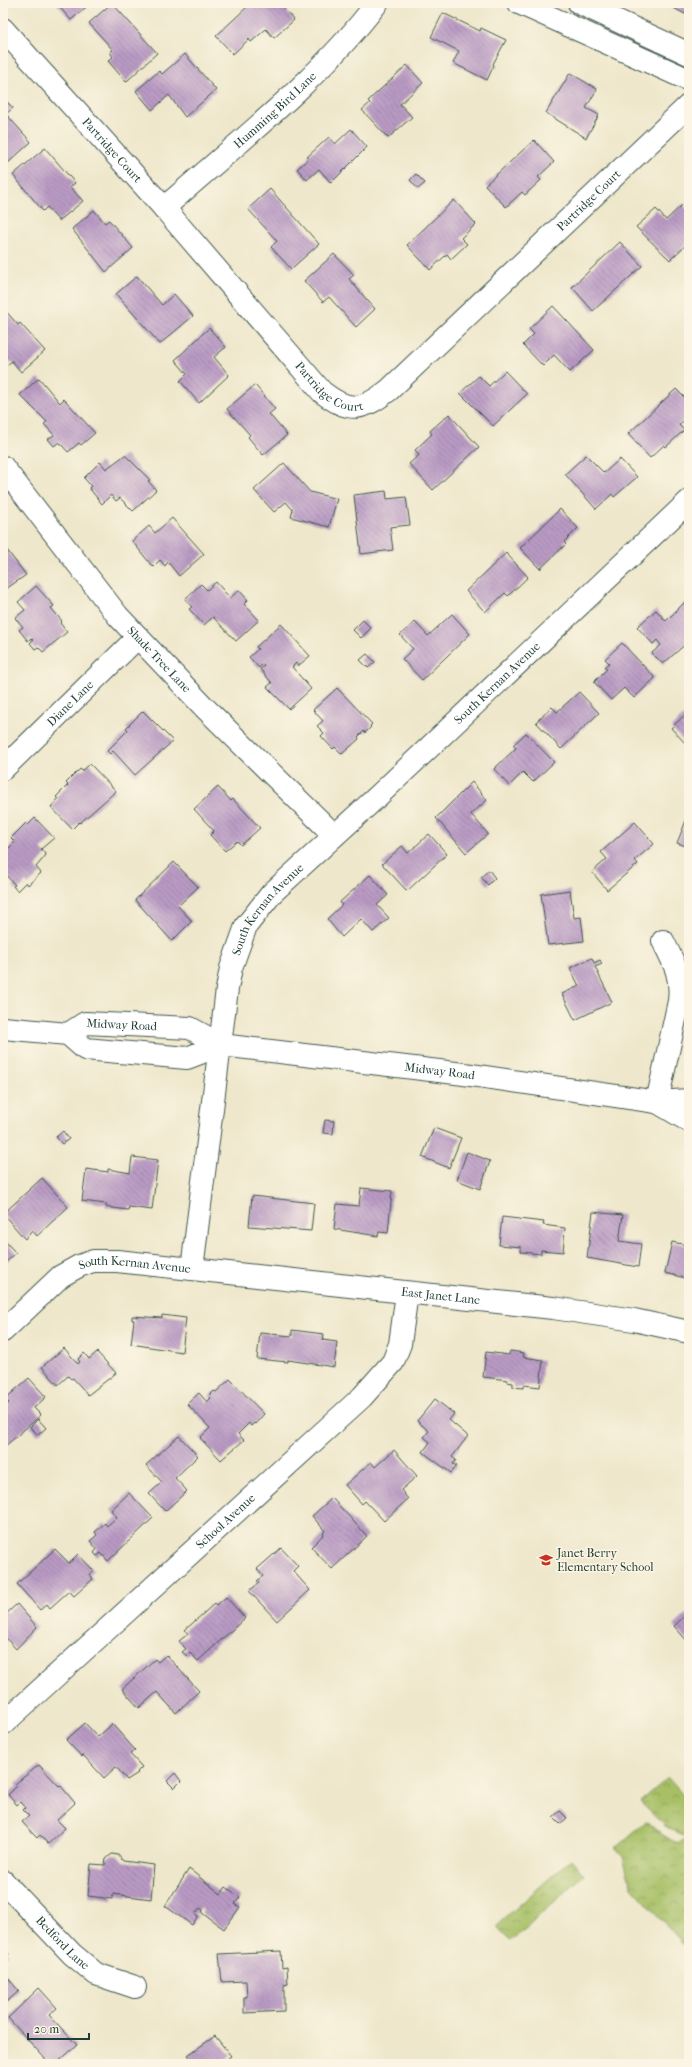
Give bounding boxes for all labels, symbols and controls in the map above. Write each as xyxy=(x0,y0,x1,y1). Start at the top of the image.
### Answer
street label: Humming Bird Lane xyxy=(231,69,319,151)
street label: Partridge Court xyxy=(79,115,145,186)
street label: Partridge Court xyxy=(554,166,624,234)
street label: Partridge Court xyxy=(292,359,365,414)
street label: Shade Tree Lane xyxy=(124,623,194,696)
street label: South Kernan Avenue xyxy=(451,639,543,727)
street label: Diane Lane xyxy=(44,677,96,729)
street label: South Kernan Avenue xyxy=(229,861,307,957)
street label: Midway Road xyxy=(86,1016,158,1033)
street label: Midway Road xyxy=(404,1060,476,1083)
street label: South Kernan Avenue xyxy=(77,1254,191,1276)
street label: East Janet Lane xyxy=(401,1285,481,1307)
street label: School Avenue xyxy=(193,1491,258,1552)
place label: Janet Berry Elementary School xyxy=(556,1546,654,1574)
school or university icon: Janet Berry Elementary School xyxy=(538,1552,554,1568)
street label: Bedford Lane xyxy=(33,1913,92,1973)
scale bar xyxy=(28,2015,89,2041)
text: 20 m xyxy=(34,2022,59,2036)

